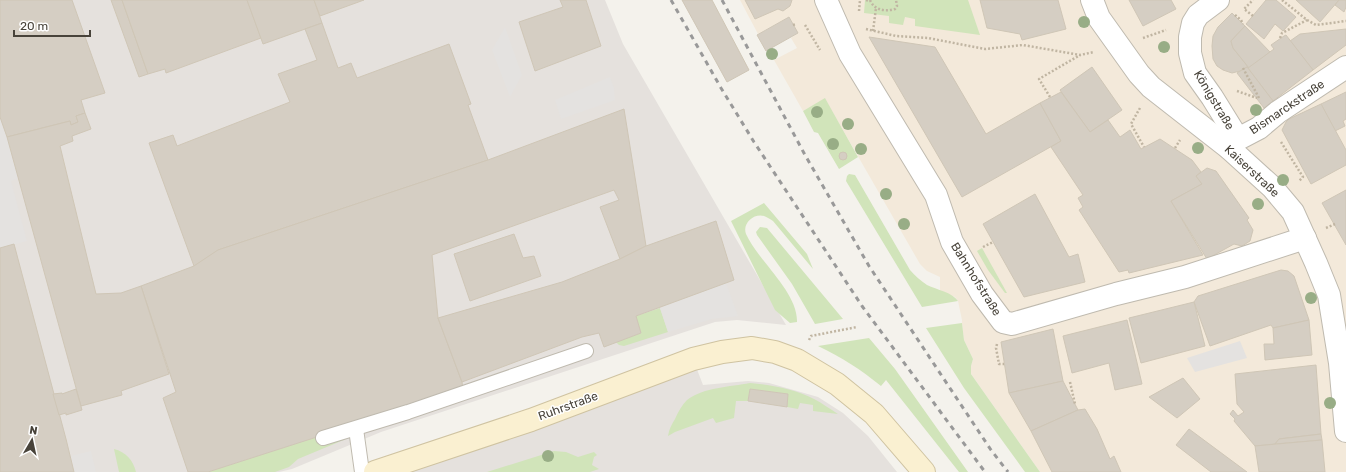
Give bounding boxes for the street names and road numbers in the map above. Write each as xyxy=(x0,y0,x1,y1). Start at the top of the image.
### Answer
street label: Königstraße xyxy=(1191,68,1237,132)
street label: Bismarckstraße xyxy=(1247,77,1327,137)
street label: Kaiserstraße xyxy=(1222,142,1282,200)
street label: Bahnhofstraße xyxy=(948,240,1004,318)
street label: Ruhrstraße xyxy=(536,389,600,423)

